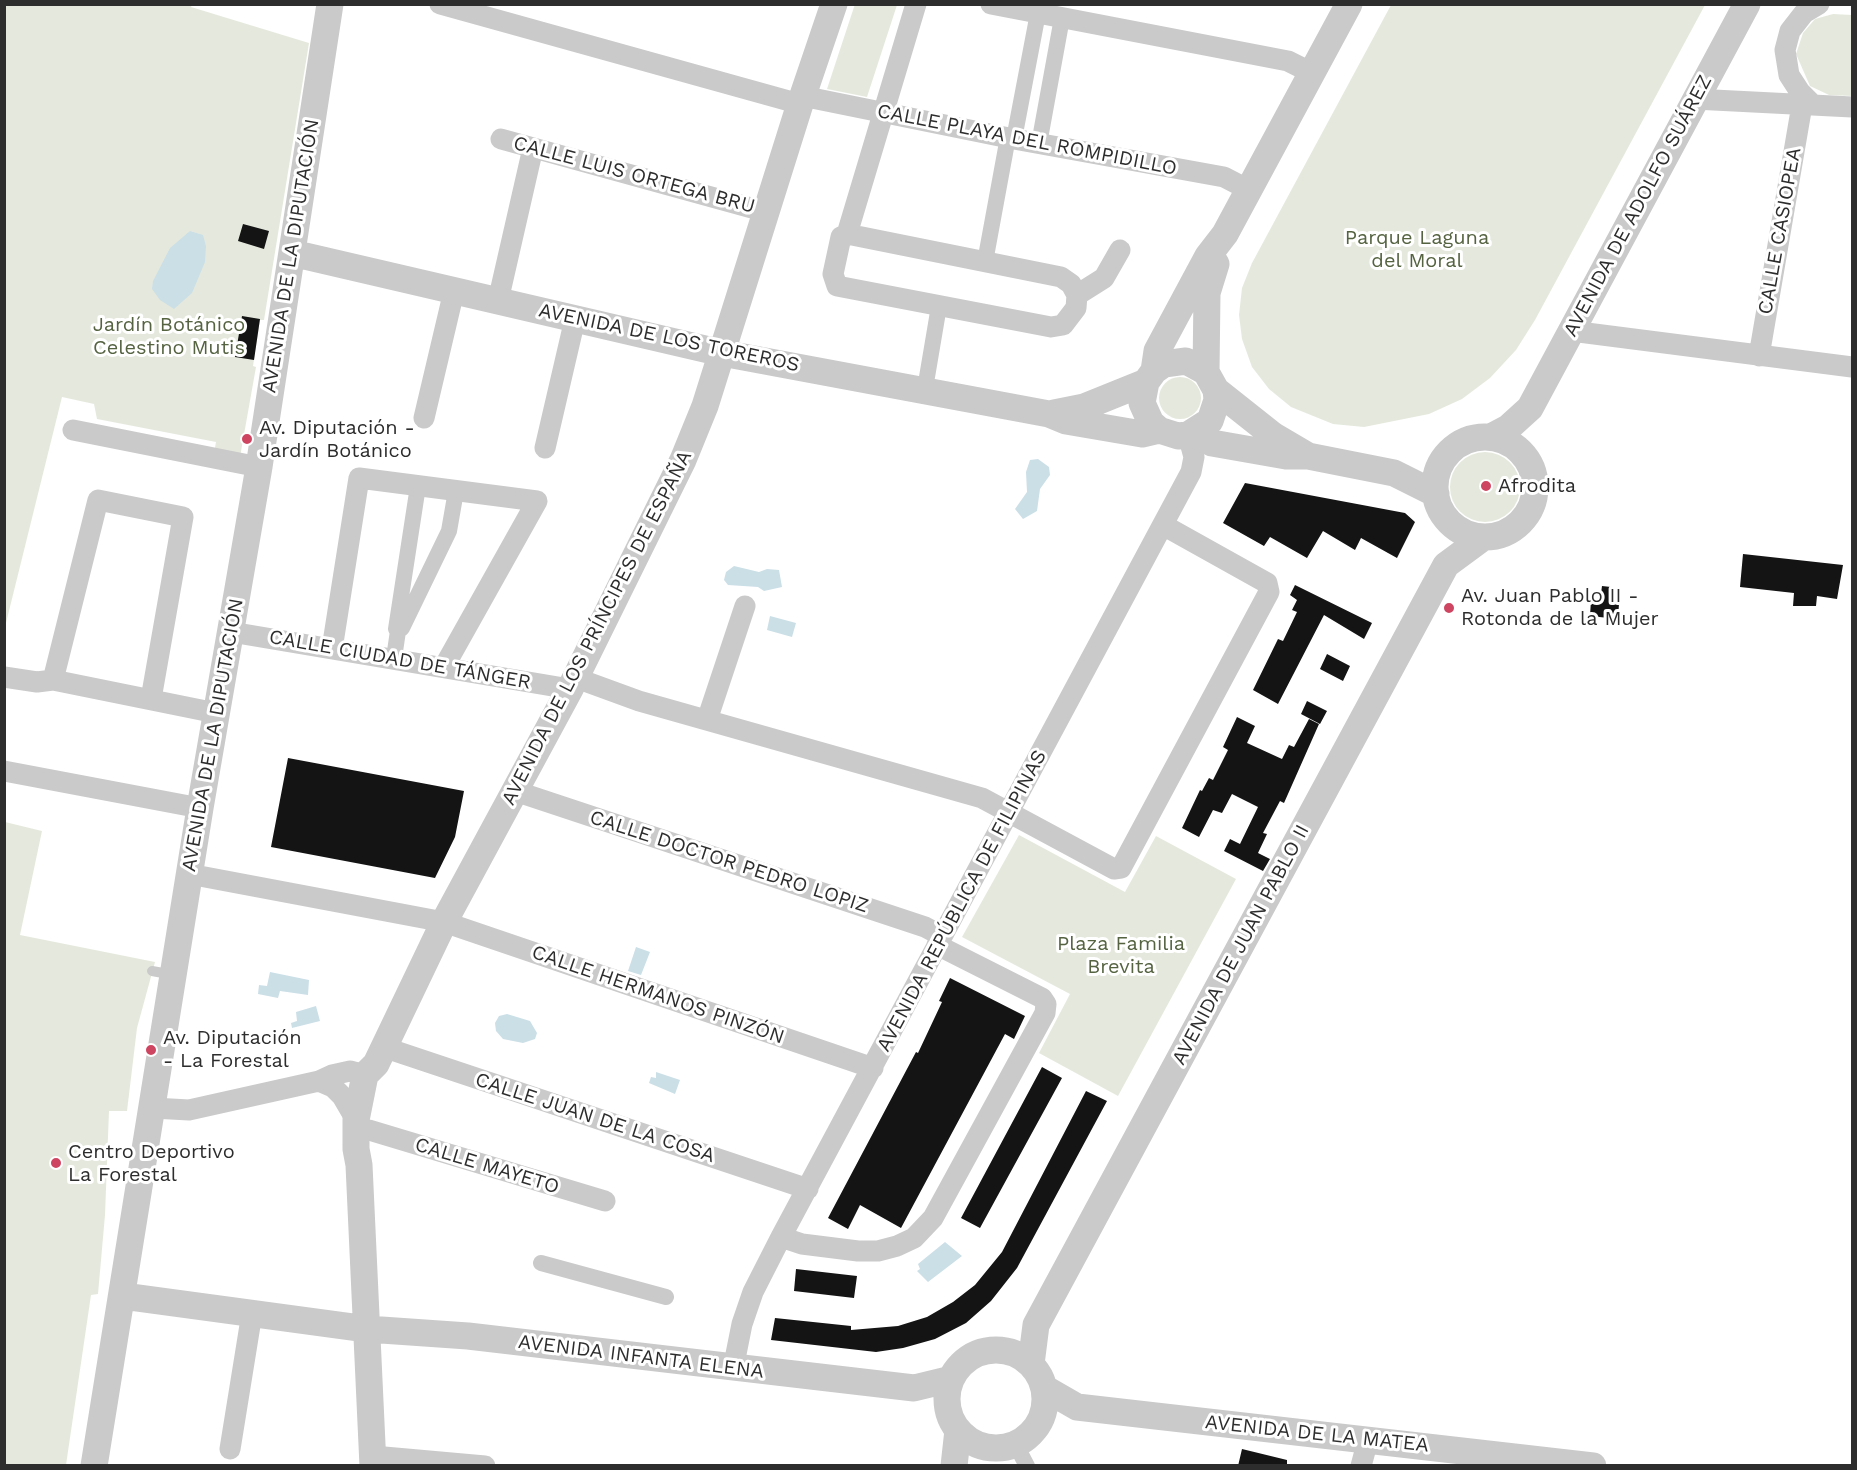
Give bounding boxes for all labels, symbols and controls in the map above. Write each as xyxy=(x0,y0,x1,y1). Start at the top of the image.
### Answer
street label: AVENIDA DE ADOLFO SUÁREZ xyxy=(1559,71,1717,341)
street label: CALLE PLAYA DEL ROMPIDILLO xyxy=(875,99,1179,181)
street label: AVENIDA DE LA DIPUTACIÓN xyxy=(257,117,325,395)
street label: CALLE LUIS ORTEGA BRU xyxy=(511,131,757,219)
street label: CALLE CASIOPEA xyxy=(1754,146,1806,316)
park label: Parque Laguna del Moral xyxy=(1345,226,1489,273)
street label: AVENIDA DE LOS TOREROS xyxy=(536,299,802,377)
park label: Jardín Botánico Celestino Mutis xyxy=(93,313,245,360)
place label: Av. Diputación - Jardín Botánico xyxy=(259,416,415,463)
marker: Av. Diputación - Jardín Botánico xyxy=(240,432,254,446)
street label: AVENIDA DE LOS PRÍNCIPES DE ESPAÑA xyxy=(497,447,697,809)
place label: Afrodita xyxy=(1498,474,1576,498)
marker: Afrodita xyxy=(1479,479,1493,493)
place label: Av. Juan Pablo II - Rotonda de la Mujer xyxy=(1461,584,1659,631)
street label: AVENIDA DE LA DIPUTACIÓN xyxy=(177,596,249,874)
marker: Av. Juan Pablo II - Rotonda de la Mujer xyxy=(1442,601,1456,615)
street label: CALLE CIUDAD DE TÁNGER xyxy=(267,625,533,695)
street label: AVENIDA REPÚBLICA DE FILIPINAS xyxy=(872,746,1052,1056)
street label: CALLE DOCTOR PEDRO LOPIZ xyxy=(587,806,871,918)
street label: AVENIDA DE JUAN PABLO II xyxy=(1167,821,1315,1069)
park label: Plaza Familia Brevita xyxy=(1057,932,1185,979)
street label: CALLE HERMANOS PINZÓN xyxy=(529,940,787,1050)
place label: Av. Diputación - La Forestal xyxy=(163,1026,302,1073)
marker: Av. Diputación - La Forestal xyxy=(144,1043,158,1057)
street label: CALLE JUAN DE LA COSA xyxy=(472,1068,718,1168)
street label: CALLE MAYETO xyxy=(412,1133,562,1199)
place label: Centro Deportivo La Forestal xyxy=(68,1140,235,1187)
marker: Centro Deportivo La Forestal xyxy=(49,1156,63,1170)
street label: AVENIDA INFANTA ELENA xyxy=(517,1330,765,1384)
street label: AVENIDA DE LA MATEA xyxy=(1204,1410,1430,1458)

